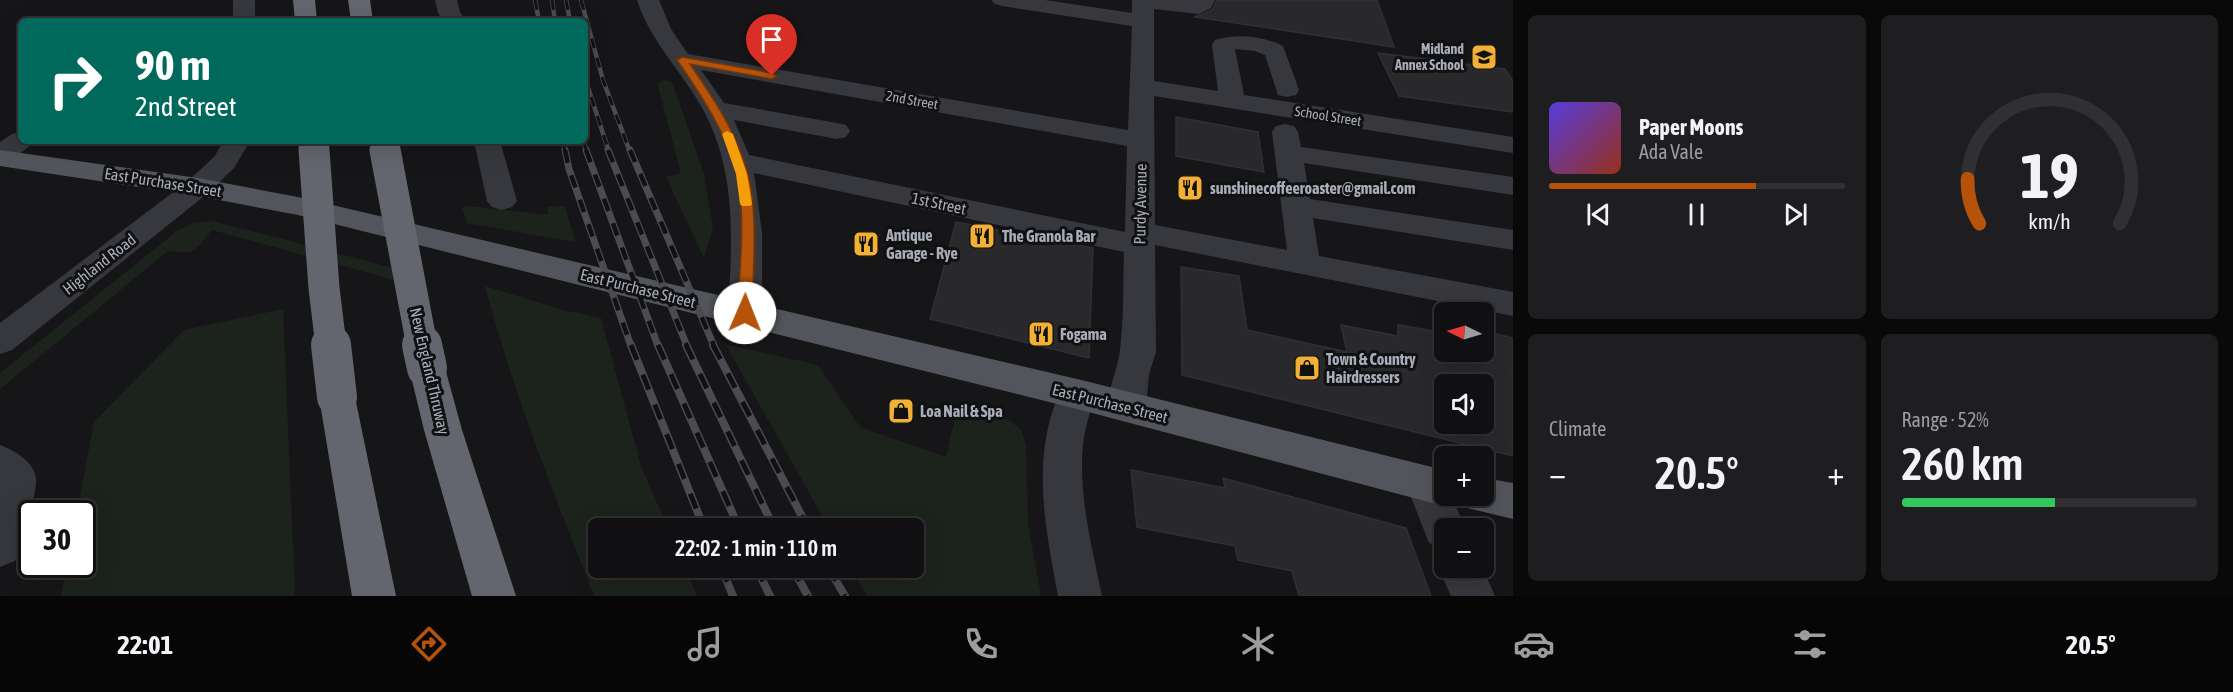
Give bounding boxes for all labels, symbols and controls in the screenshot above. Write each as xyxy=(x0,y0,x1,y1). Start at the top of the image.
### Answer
pin xyxy=(746,14,797,76)
icon: arrive xyxy=(755,23,788,56)
text: 90 m xyxy=(135,41,210,89)
place label: Midland Annex School xyxy=(1394,41,1464,73)
icon: right xyxy=(36,42,114,120)
school or university icon: Midland Annex School xyxy=(1469,42,1499,72)
street label: 2nd Street xyxy=(885,88,939,112)
text: 2nd Street xyxy=(135,91,237,122)
street label: School Street xyxy=(1293,103,1363,129)
text: Paper Moons xyxy=(1639,114,1743,140)
text: Ada Vale xyxy=(1639,140,1703,163)
text: 19 xyxy=(2020,140,2079,211)
street label: Purdy Avenue xyxy=(1130,163,1151,245)
street label: East Purchase Street xyxy=(103,164,223,200)
restaurant icon: sunshinecoffeeroaster@gmail.com xyxy=(1175,173,1205,203)
place label: sunshinecoffeeroaster@gmail.com xyxy=(1210,179,1416,197)
street label: 1st Street xyxy=(910,188,968,218)
icon: previous xyxy=(1582,198,1615,231)
icon: pause xyxy=(1680,198,1713,231)
icon: next xyxy=(1779,198,1812,231)
text: km/h xyxy=(2028,209,2071,234)
restaurant icon: The Granola Bar xyxy=(967,221,997,251)
place label: Antique Garage - Rye xyxy=(885,226,958,262)
place label: The Granola Bar xyxy=(1002,227,1095,245)
restaurant icon: Antique Garage - Rye xyxy=(851,229,881,259)
street label: Highland Road xyxy=(59,230,140,299)
street label: East Purchase Street xyxy=(578,265,698,311)
position arrow xyxy=(713,281,777,345)
north arrow xyxy=(1434,302,1494,362)
map controls xyxy=(1434,302,1494,578)
street label: New England Thruway xyxy=(406,306,453,437)
restaurant icon: Fogama xyxy=(1026,319,1056,349)
place label: Fogama xyxy=(1060,325,1107,343)
place label: Town & Country Hairdressers xyxy=(1326,350,1416,386)
shop icon: Town & Country Hairdressers xyxy=(1292,353,1322,383)
button: sound xyxy=(1434,374,1494,434)
street label: East Purchase Street xyxy=(1050,380,1170,426)
shop icon: Loa Nail & Spa xyxy=(886,396,916,426)
place label: Loa Nail & Spa xyxy=(920,402,1003,420)
text: Range · 52% xyxy=(1902,408,1989,431)
text: Climate xyxy=(1549,417,1606,440)
text: 260 km xyxy=(1902,438,2023,490)
button: + xyxy=(1434,446,1494,506)
text: 20.5° xyxy=(1655,447,1739,499)
text: − xyxy=(1549,454,1566,492)
text: + xyxy=(1827,454,1844,492)
speed limit sign: 30 xyxy=(18,500,96,578)
button: − xyxy=(1434,518,1494,578)
text: 22:02 · 1 min · 110 m xyxy=(675,535,837,561)
icon: directions xyxy=(408,623,450,665)
icon: music xyxy=(684,623,726,665)
icon: phone xyxy=(960,623,1002,665)
icon: climate xyxy=(1237,623,1279,665)
icon: car xyxy=(1513,623,1555,665)
icon: filters xyxy=(1789,623,1831,665)
text: 22:01 xyxy=(117,629,173,660)
text: 20.5° xyxy=(2065,629,2116,660)

